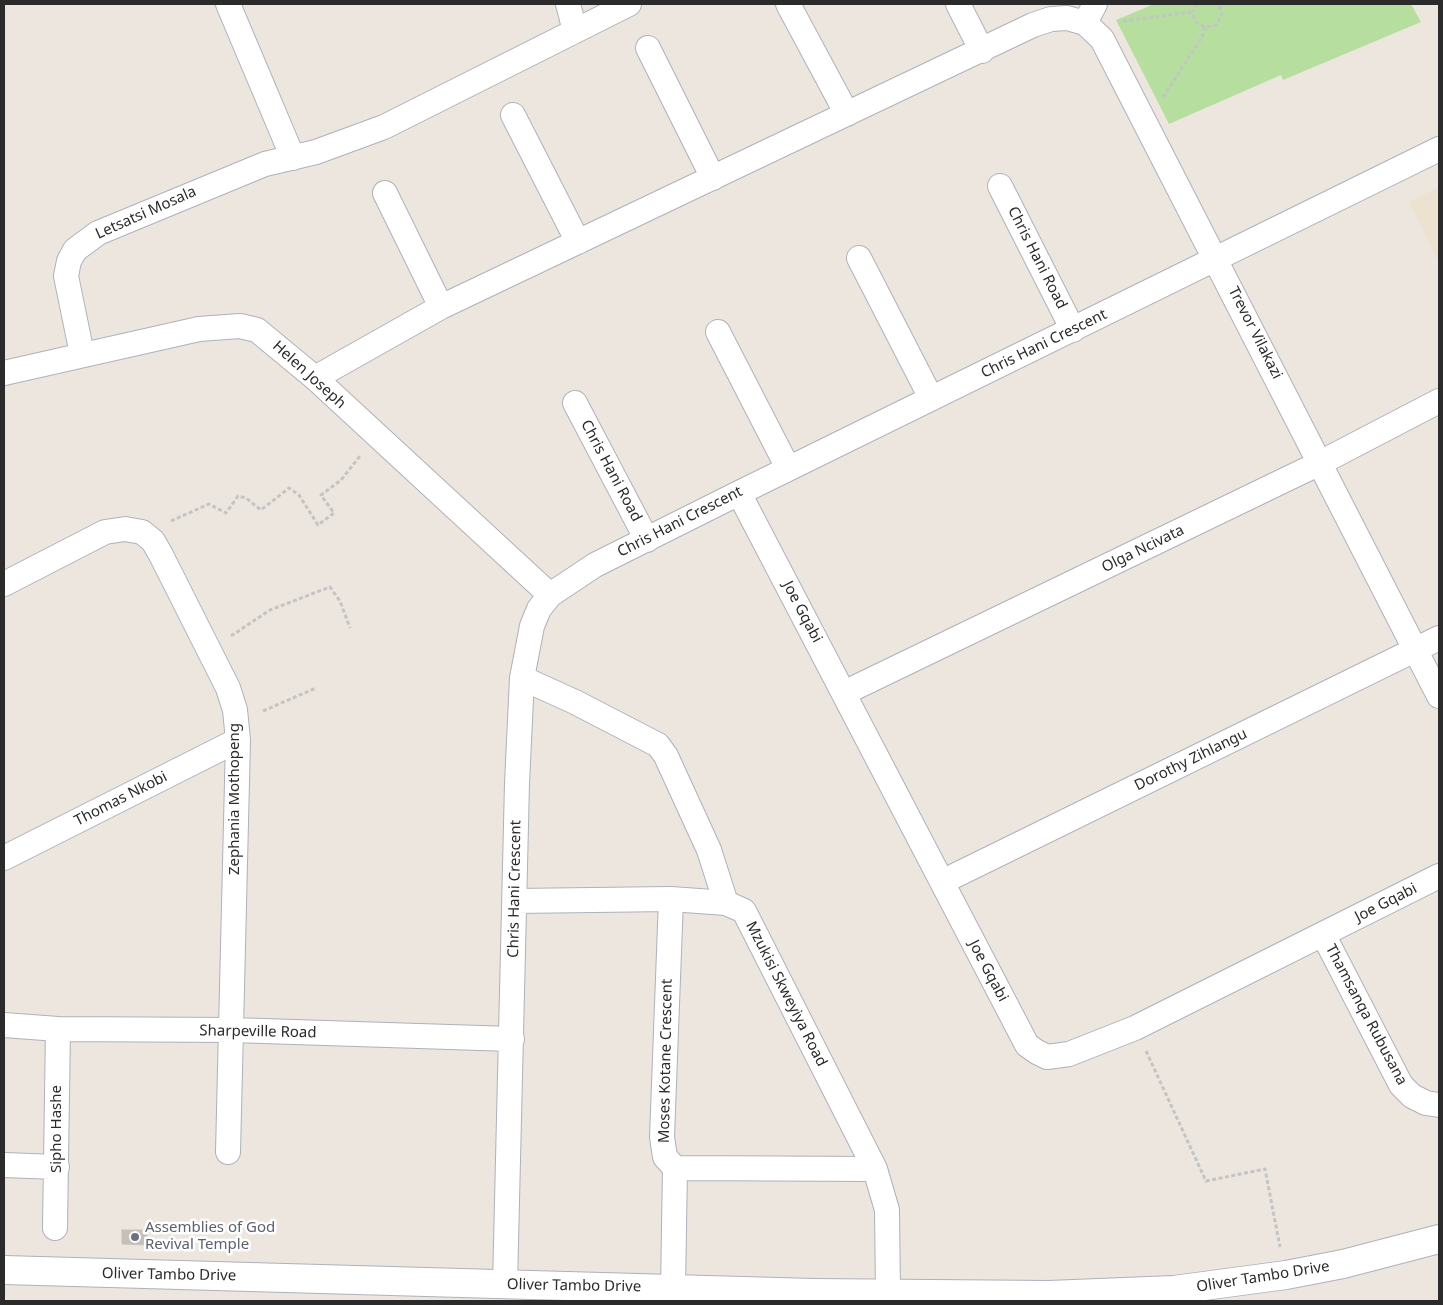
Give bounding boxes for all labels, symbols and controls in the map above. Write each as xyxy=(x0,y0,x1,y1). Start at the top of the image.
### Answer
street label: Letsatsi Mosala xyxy=(93,183,199,243)
street label: Chris Hani Road xyxy=(1003,204,1071,312)
street label: Trevor Vilakazi xyxy=(1224,284,1286,382)
street label: Chris Hani Crescent xyxy=(978,306,1110,382)
street label: Helen Joseph xyxy=(269,337,349,413)
street label: Chris Hani Road xyxy=(577,417,645,525)
street label: Chris Hani Crescent xyxy=(615,483,745,561)
street label: Olga Ncivata xyxy=(1099,521,1187,577)
street label: Joe Gqabi xyxy=(778,578,826,646)
street label: Zephania Mothopeng xyxy=(226,723,244,875)
street label: Dorothy Zihlangu xyxy=(1132,725,1250,795)
street label: Thomas Nkobi xyxy=(72,768,170,830)
street label: Chris Hani Crescent xyxy=(505,820,525,958)
street label: Joe Gqabi xyxy=(1352,880,1420,926)
street label: Mzukisi Skweyiya Road xyxy=(742,918,830,1070)
street label: Joe Gqabi xyxy=(964,937,1012,1005)
street label: Thamsanqa Rubusana xyxy=(1321,942,1411,1088)
street label: Moses Kotane Crescent xyxy=(656,979,676,1143)
street label: Sharpeville Road xyxy=(199,1022,317,1042)
street label: Sipho Hashe xyxy=(48,1085,66,1173)
place label: Assemblies of God Revival Temple xyxy=(145,1219,275,1254)
marker: Assemblies of God Revival Temple xyxy=(129,1231,141,1243)
street label: Oliver Tambo Drive xyxy=(1195,1258,1331,1296)
street label: Oliver Tambo Drive xyxy=(102,1265,236,1285)
street label: Oliver Tambo Drive xyxy=(507,1276,641,1296)

